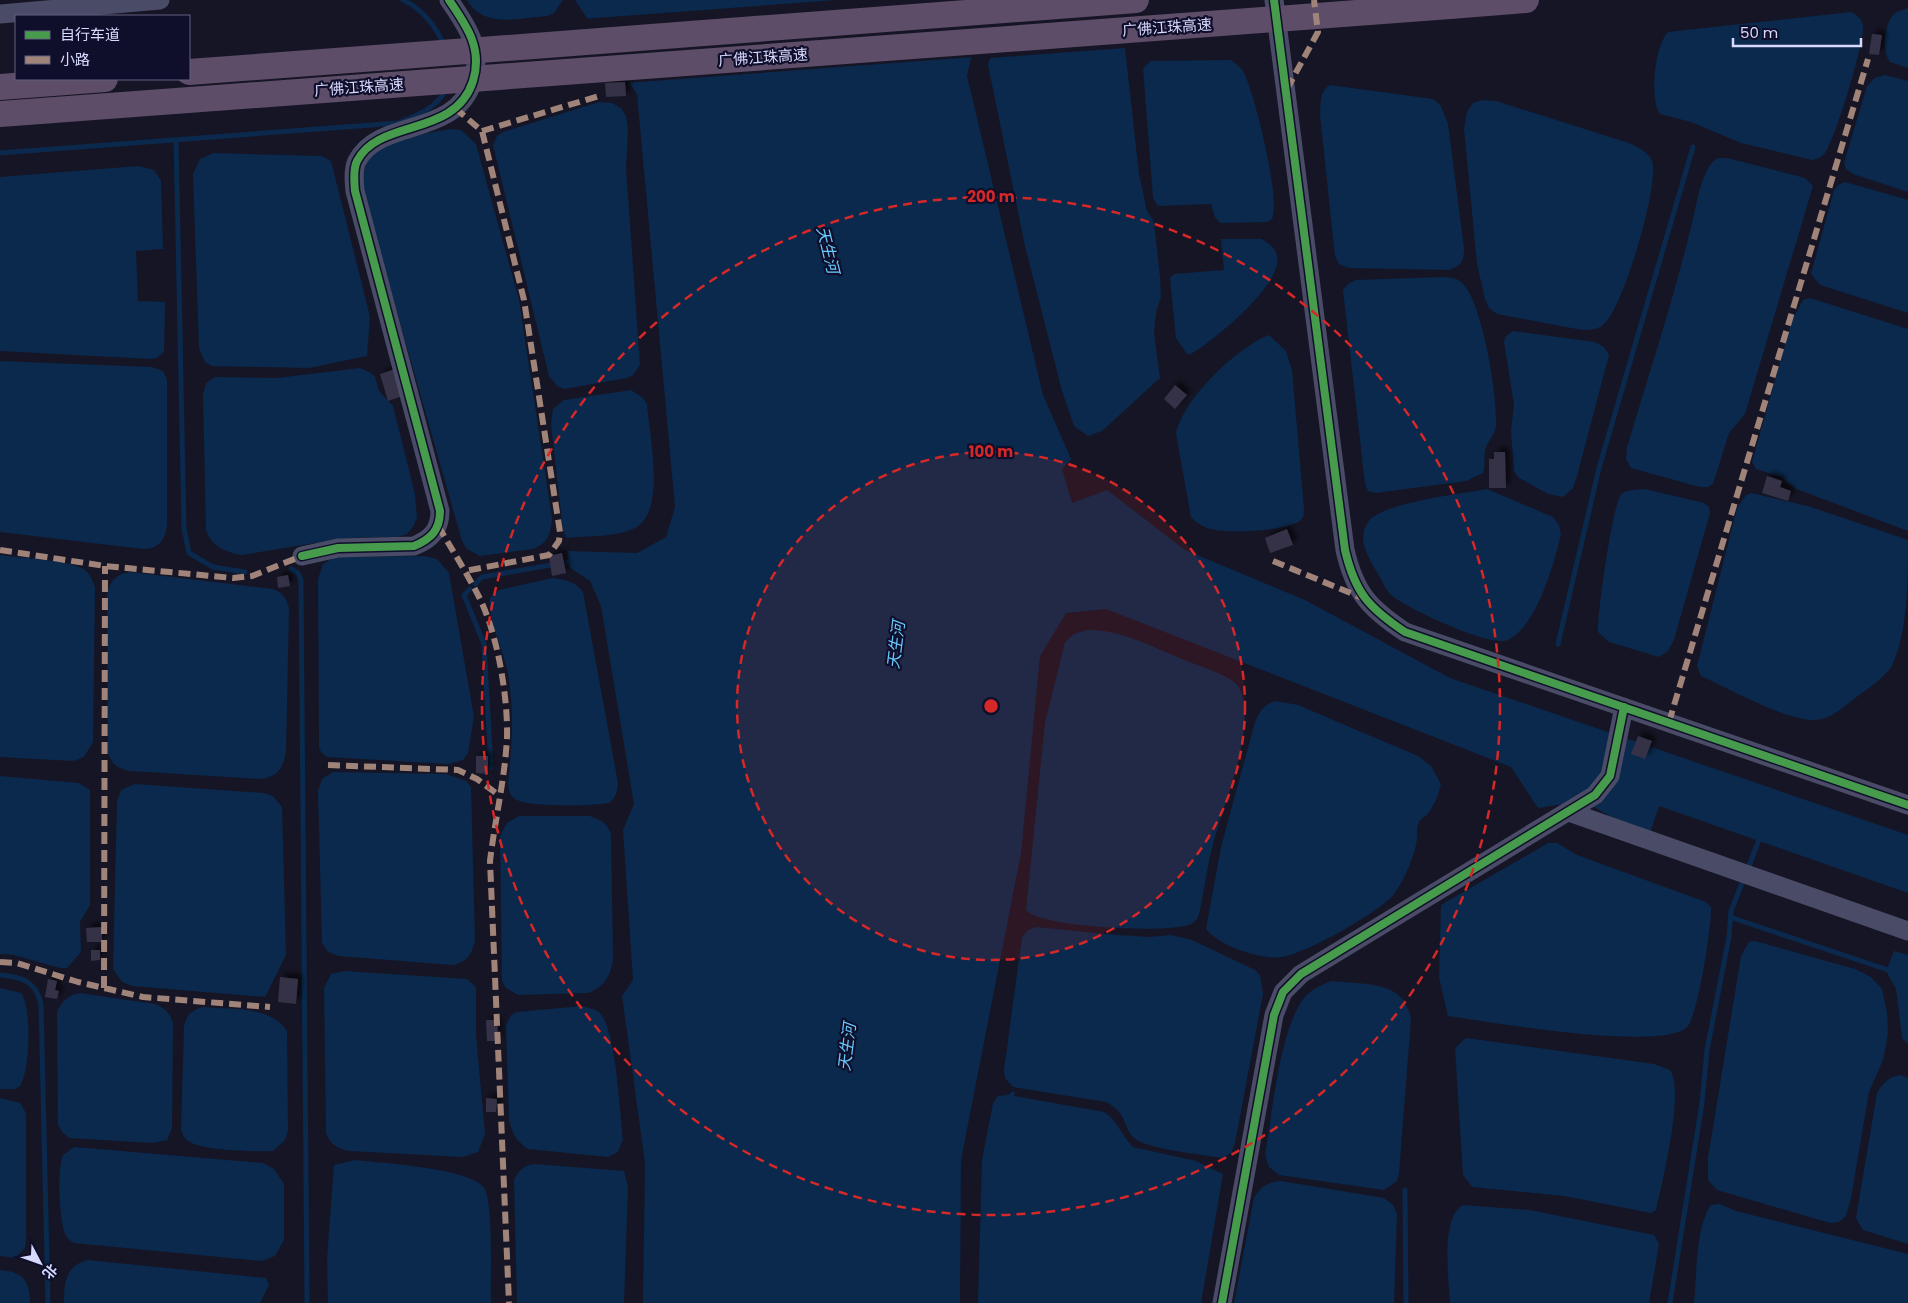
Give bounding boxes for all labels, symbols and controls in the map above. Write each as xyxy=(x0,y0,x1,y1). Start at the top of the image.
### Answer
street label: 广佛江珠高速 xyxy=(1121,13,1213,41)
legend xyxy=(15,15,190,80)
scale bar xyxy=(1733,15,1860,47)
text: 50 m xyxy=(1740,22,1778,43)
text: 自行车道 xyxy=(60,24,120,45)
street label: 广佛江珠高速 xyxy=(717,43,809,71)
text: 小路 xyxy=(60,49,90,70)
street label: 广佛江珠高速 xyxy=(313,73,405,101)
text: 200 m xyxy=(967,186,1015,207)
water label: 天生河 xyxy=(811,224,846,279)
text: 100 m xyxy=(969,441,1013,462)
water label: 天生河 xyxy=(882,617,911,670)
centre of rings xyxy=(982,697,1000,715)
water label: 天生河 xyxy=(833,1019,862,1072)
north arrow xyxy=(15,1238,65,1288)
text: 北 xyxy=(38,1260,62,1283)

